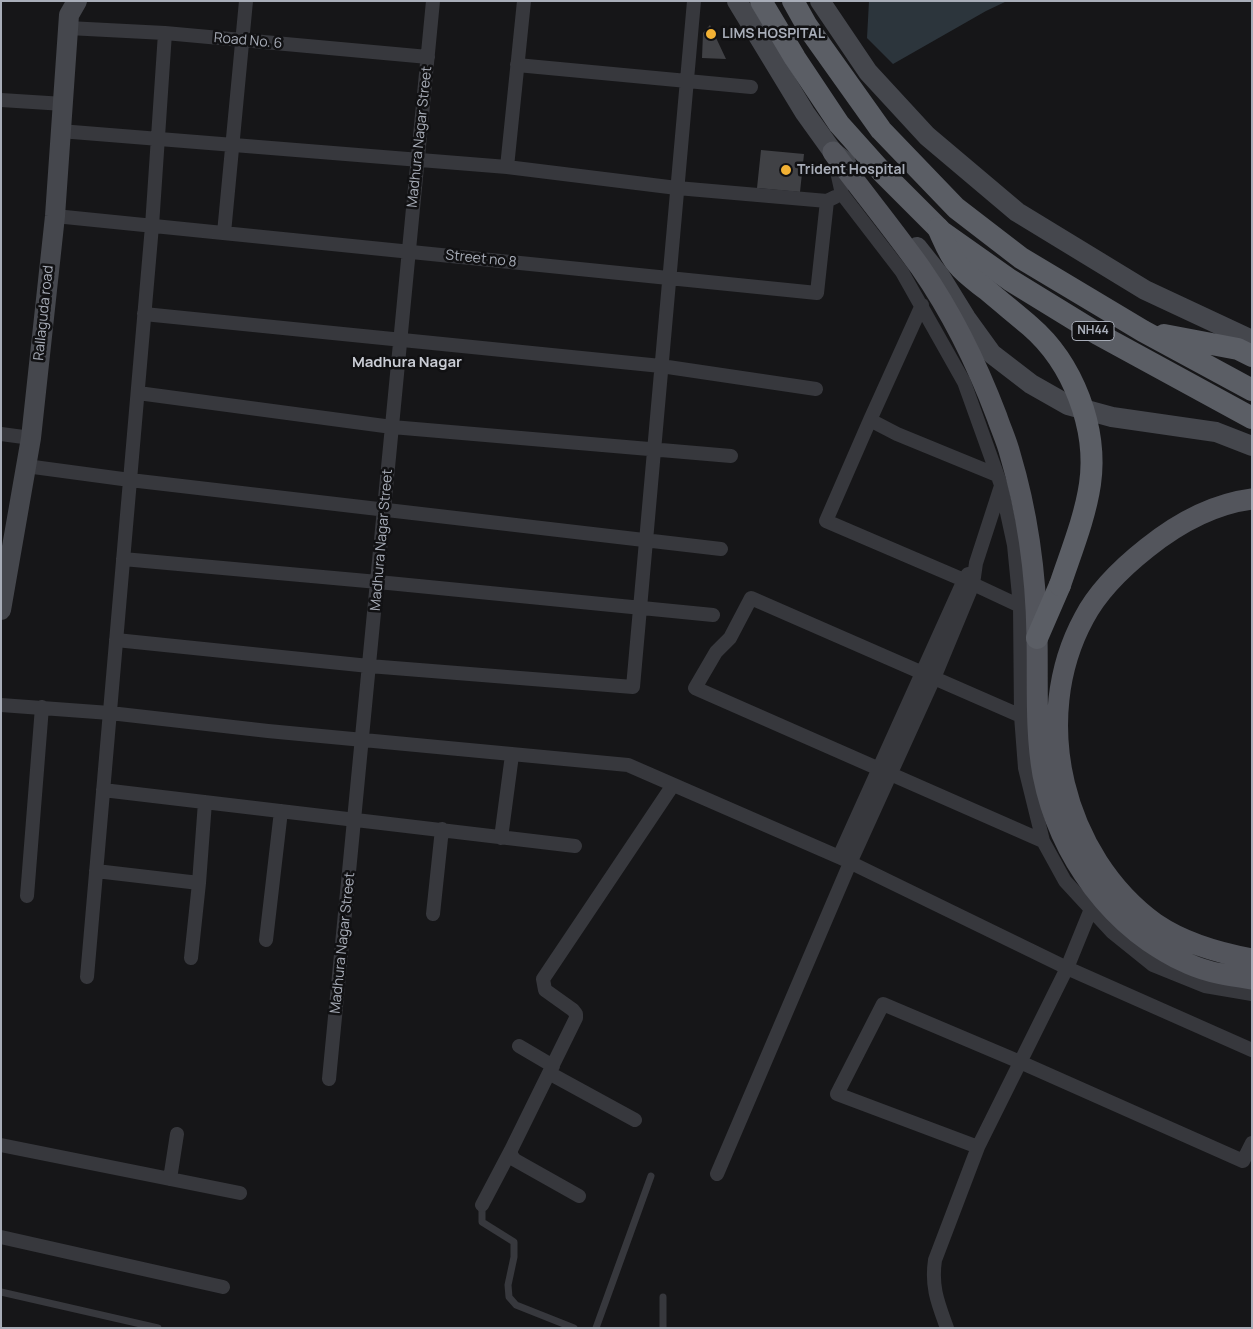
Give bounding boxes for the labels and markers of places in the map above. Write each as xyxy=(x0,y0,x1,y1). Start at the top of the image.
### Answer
place label: LIMS HOSPITAL xyxy=(722,26,825,42)
marker: LIMS HOSPITAL xyxy=(704,27,718,41)
place label: Trident Hospital xyxy=(797,162,906,178)
marker: Trident Hospital xyxy=(779,163,793,177)

